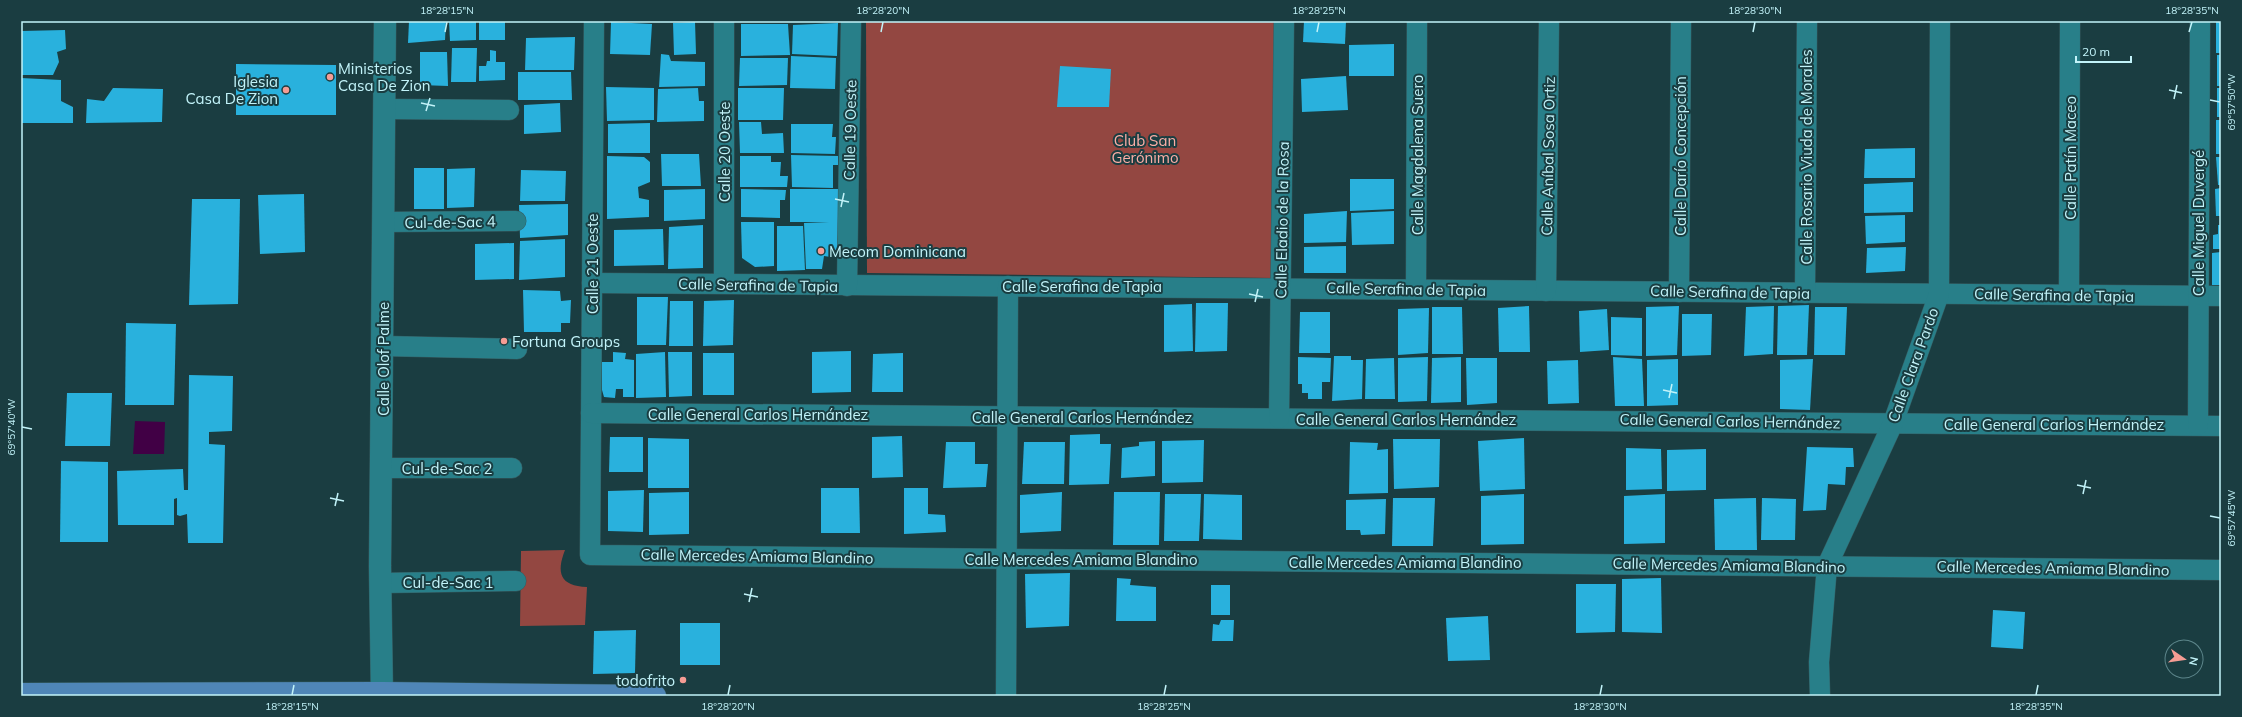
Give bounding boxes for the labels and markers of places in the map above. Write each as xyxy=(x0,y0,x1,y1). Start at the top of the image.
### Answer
place label: Ministerios Casa De Zion xyxy=(338,59,431,95)
place label: Iglesia Casa De Zion xyxy=(185,72,278,108)
marker: Ministerios Casa De Zion xyxy=(325,72,335,82)
marker: Iglesia Casa De Zion xyxy=(281,85,291,95)
place label: Mecom Dominicana xyxy=(829,242,966,261)
marker: Mecom Dominicana xyxy=(816,246,826,256)
place label: Fortuna Groups xyxy=(512,332,620,351)
marker: Fortuna Groups xyxy=(499,336,509,346)
place label: todofrito xyxy=(616,671,675,690)
marker: todofrito xyxy=(678,675,688,685)

